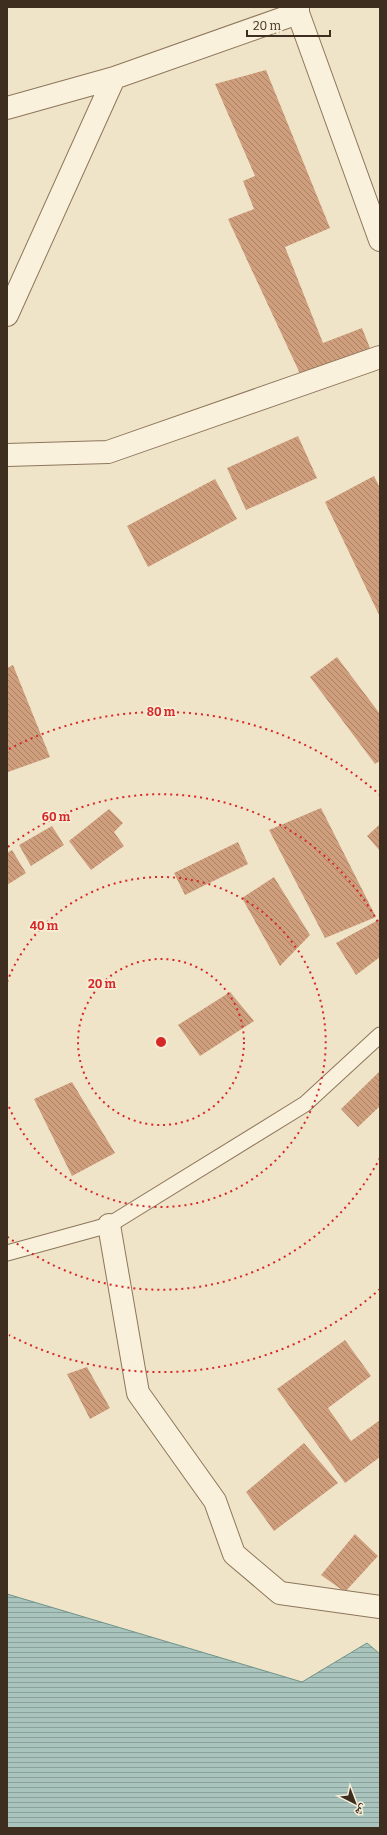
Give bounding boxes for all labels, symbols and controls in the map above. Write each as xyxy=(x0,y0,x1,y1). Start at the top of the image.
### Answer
scale bar xyxy=(247,12,330,38)
text: 20 m xyxy=(253,19,282,33)
text: 80 m xyxy=(147,705,176,719)
text: 60 m xyxy=(42,810,71,824)
text: 40 m xyxy=(30,919,59,933)
text: 20 m xyxy=(88,977,117,991)
centre of rings xyxy=(154,1035,168,1049)
north arrow xyxy=(335,1783,375,1823)
text: ش xyxy=(352,1801,370,1819)

